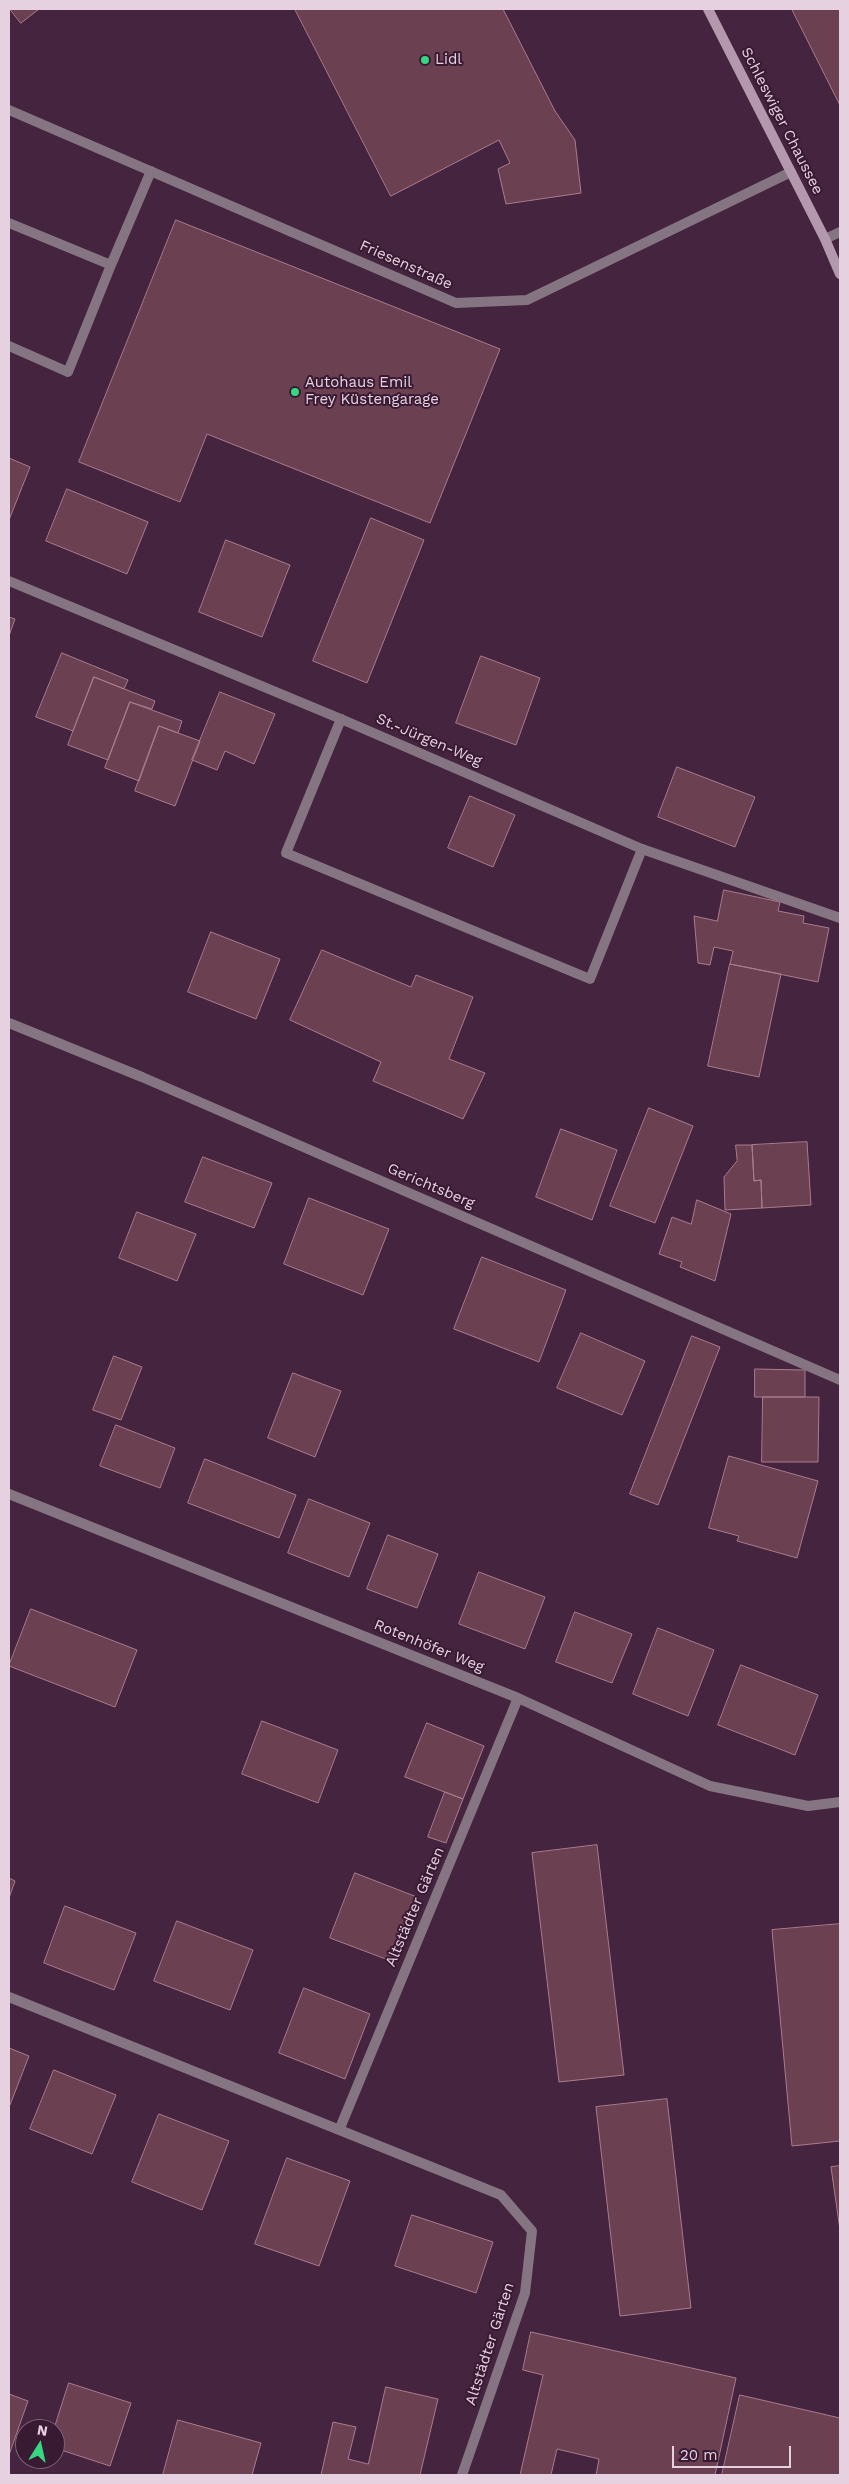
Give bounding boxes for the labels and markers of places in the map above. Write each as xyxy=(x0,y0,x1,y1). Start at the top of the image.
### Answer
place label: Lidl xyxy=(435,51,462,69)
marker: Lidl xyxy=(419,54,431,66)
place label: Autohaus Emil Frey Küstengarage xyxy=(305,374,439,409)
marker: Autohaus Emil Frey Küstengarage xyxy=(289,386,301,398)

